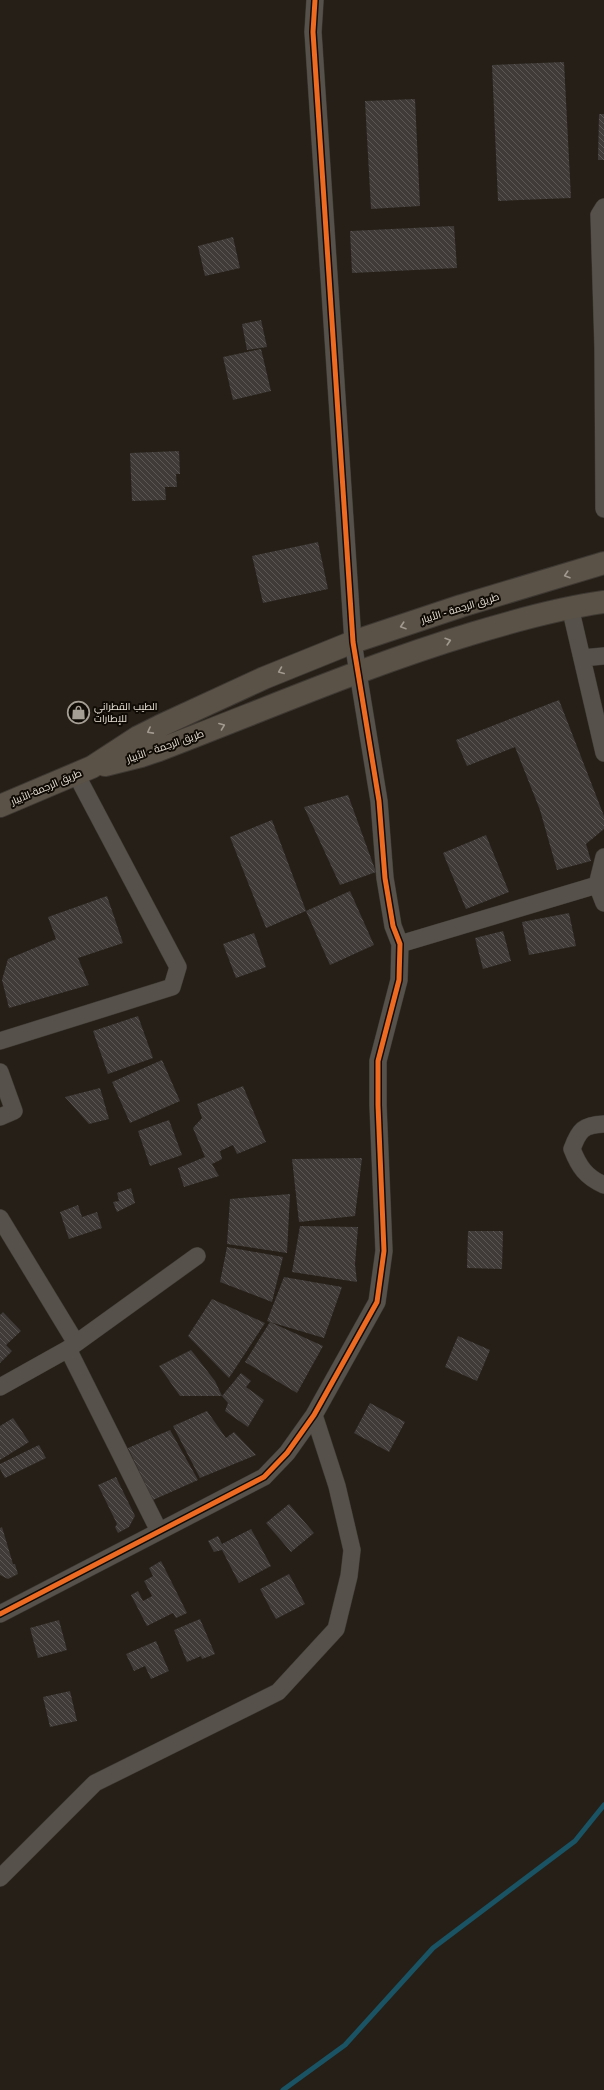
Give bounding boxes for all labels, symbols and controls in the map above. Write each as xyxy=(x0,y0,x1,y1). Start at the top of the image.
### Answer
one-way arrow xyxy=(564,570,571,579)
street label: طريق الرجمة - الأبيار xyxy=(419,591,501,626)
one-way arrow xyxy=(399,621,406,629)
one-way arrow xyxy=(445,637,452,646)
one-way arrow xyxy=(277,667,284,675)
shop icon: الطيب القطراني للإطارات xyxy=(66,699,92,725)
place label: الطيب القطراني للإطارات xyxy=(94,701,157,725)
one-way arrow xyxy=(218,722,225,730)
one-way arrow xyxy=(147,726,154,734)
street label: طريق الرجمة - الأبيار xyxy=(124,728,206,766)
street label: طريق الرجمة-الأبيار xyxy=(8,767,83,808)

